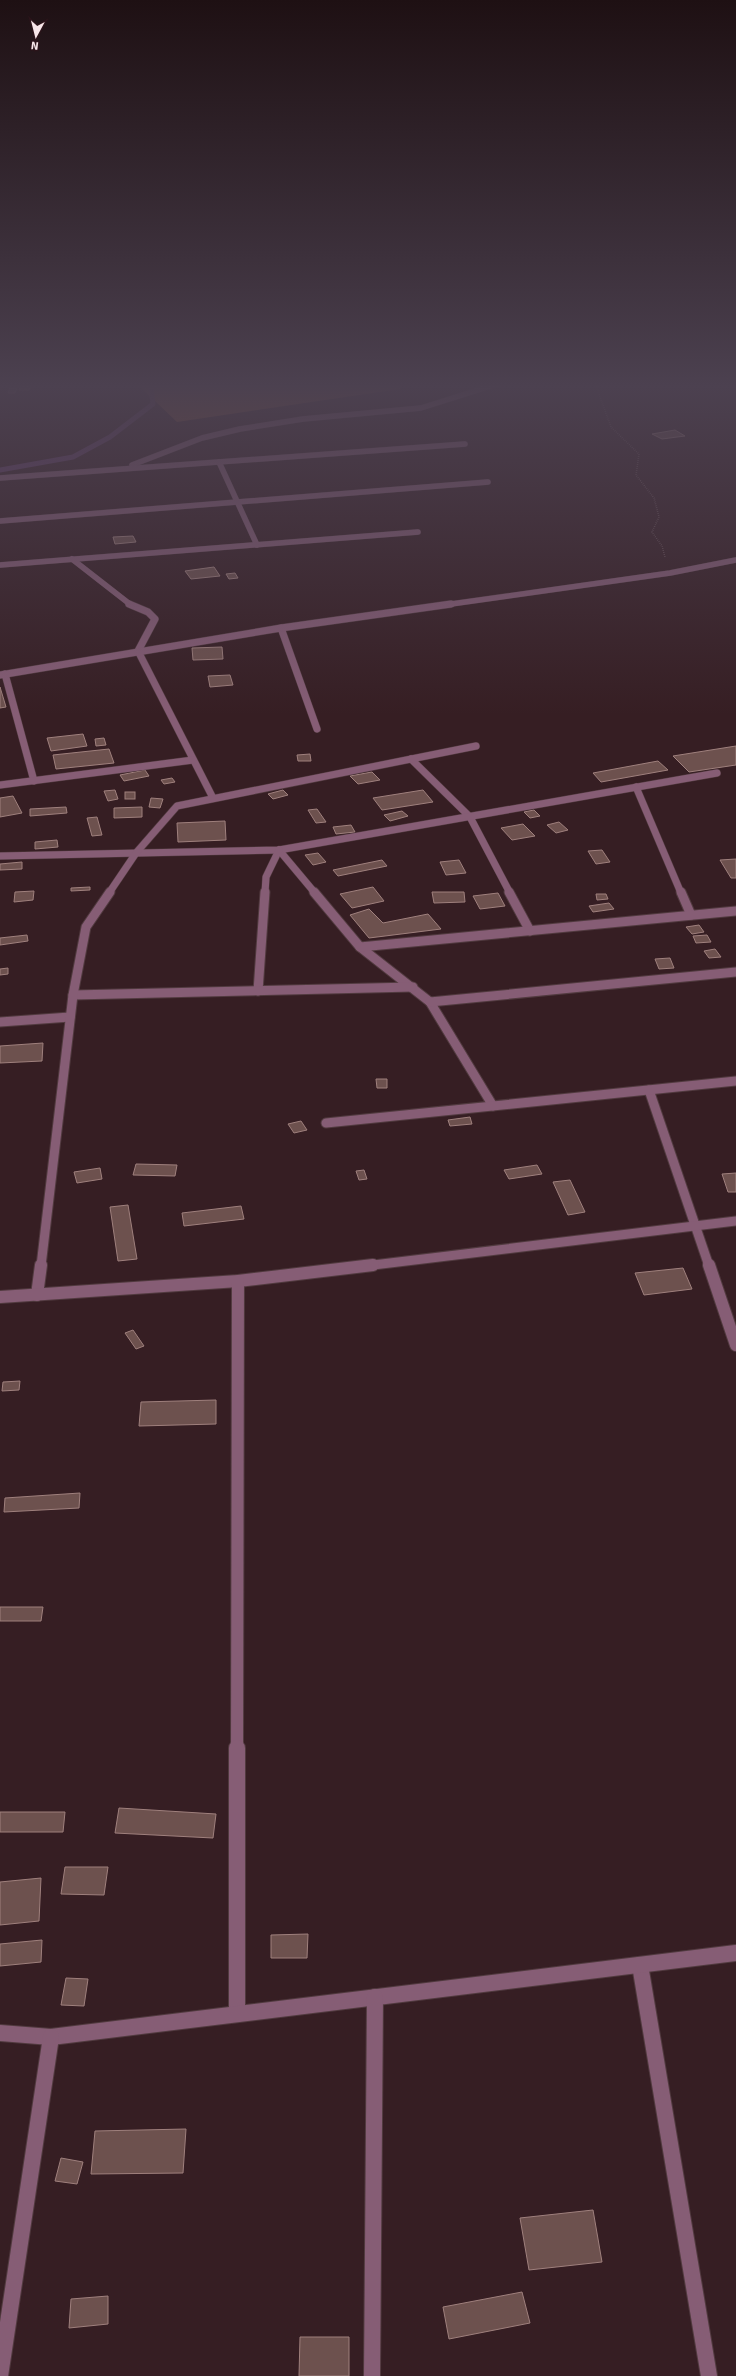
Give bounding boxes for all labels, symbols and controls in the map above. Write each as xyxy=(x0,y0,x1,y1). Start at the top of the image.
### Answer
north arrow xyxy=(16,16,56,56)
text: N xyxy=(30,39,39,52)

